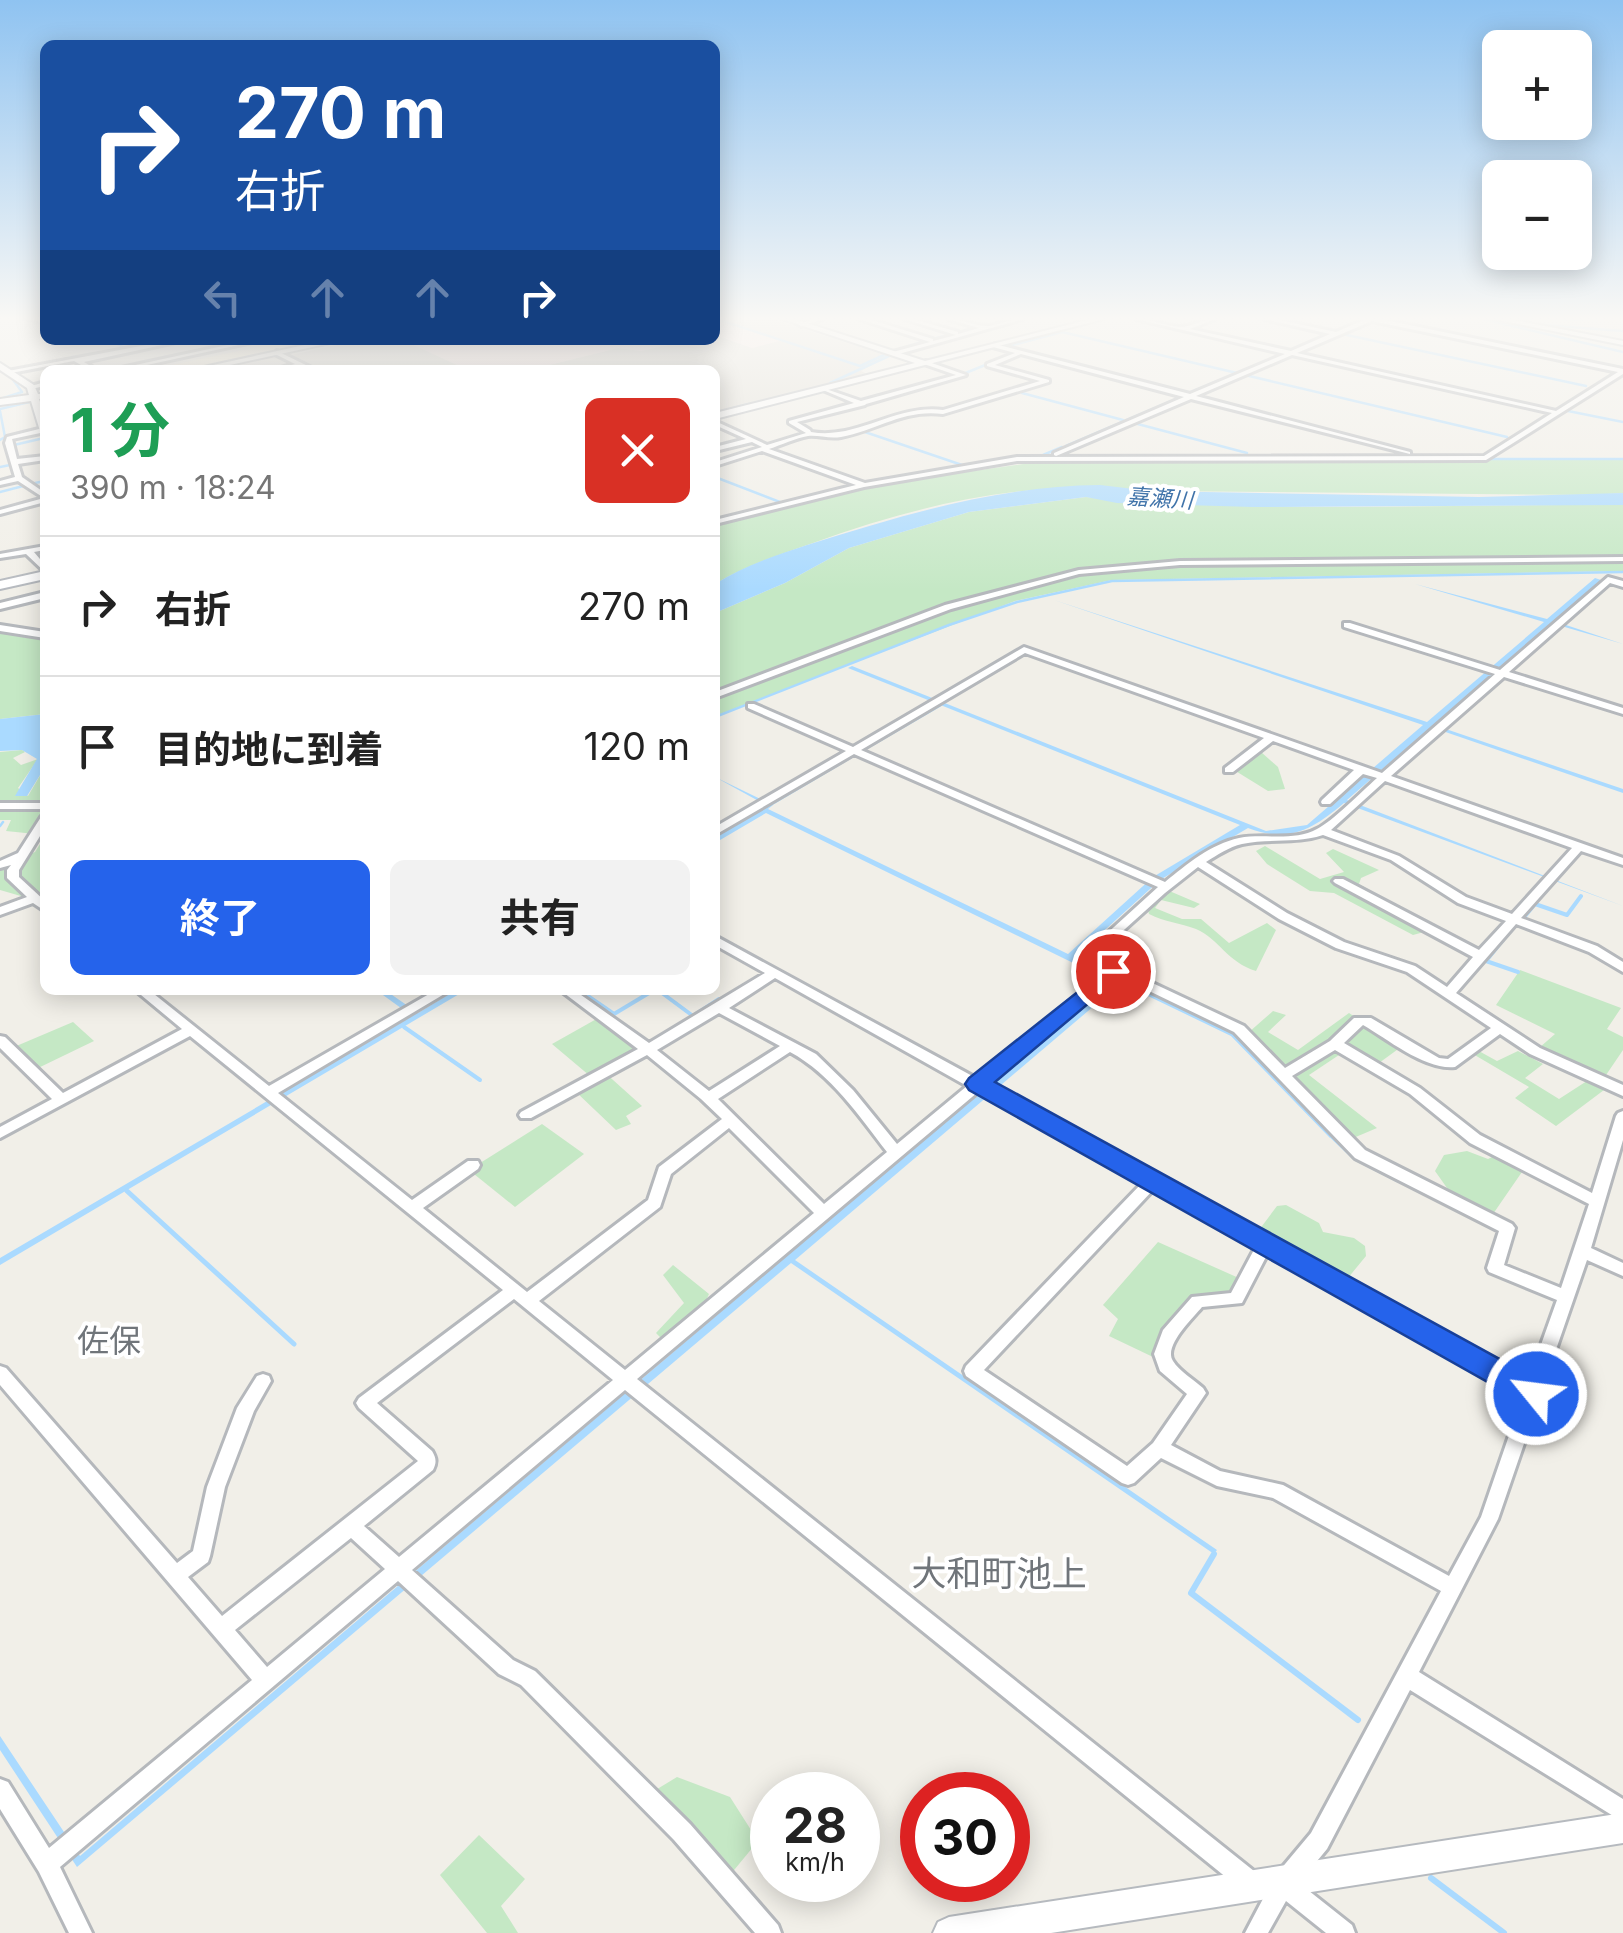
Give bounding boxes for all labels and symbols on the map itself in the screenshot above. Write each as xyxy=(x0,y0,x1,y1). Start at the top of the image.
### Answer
water label: 嘉瀬川 xyxy=(1126,483,1196,513)
pin xyxy=(1071,929,1156,1014)
district label: 佐保 xyxy=(77,1321,141,1360)
position arrow xyxy=(1484,1342,1588,1446)
district label: 大和町池上 xyxy=(911,1552,1087,1594)
speed limit sign: 30 xyxy=(900,1772,1030,1902)

